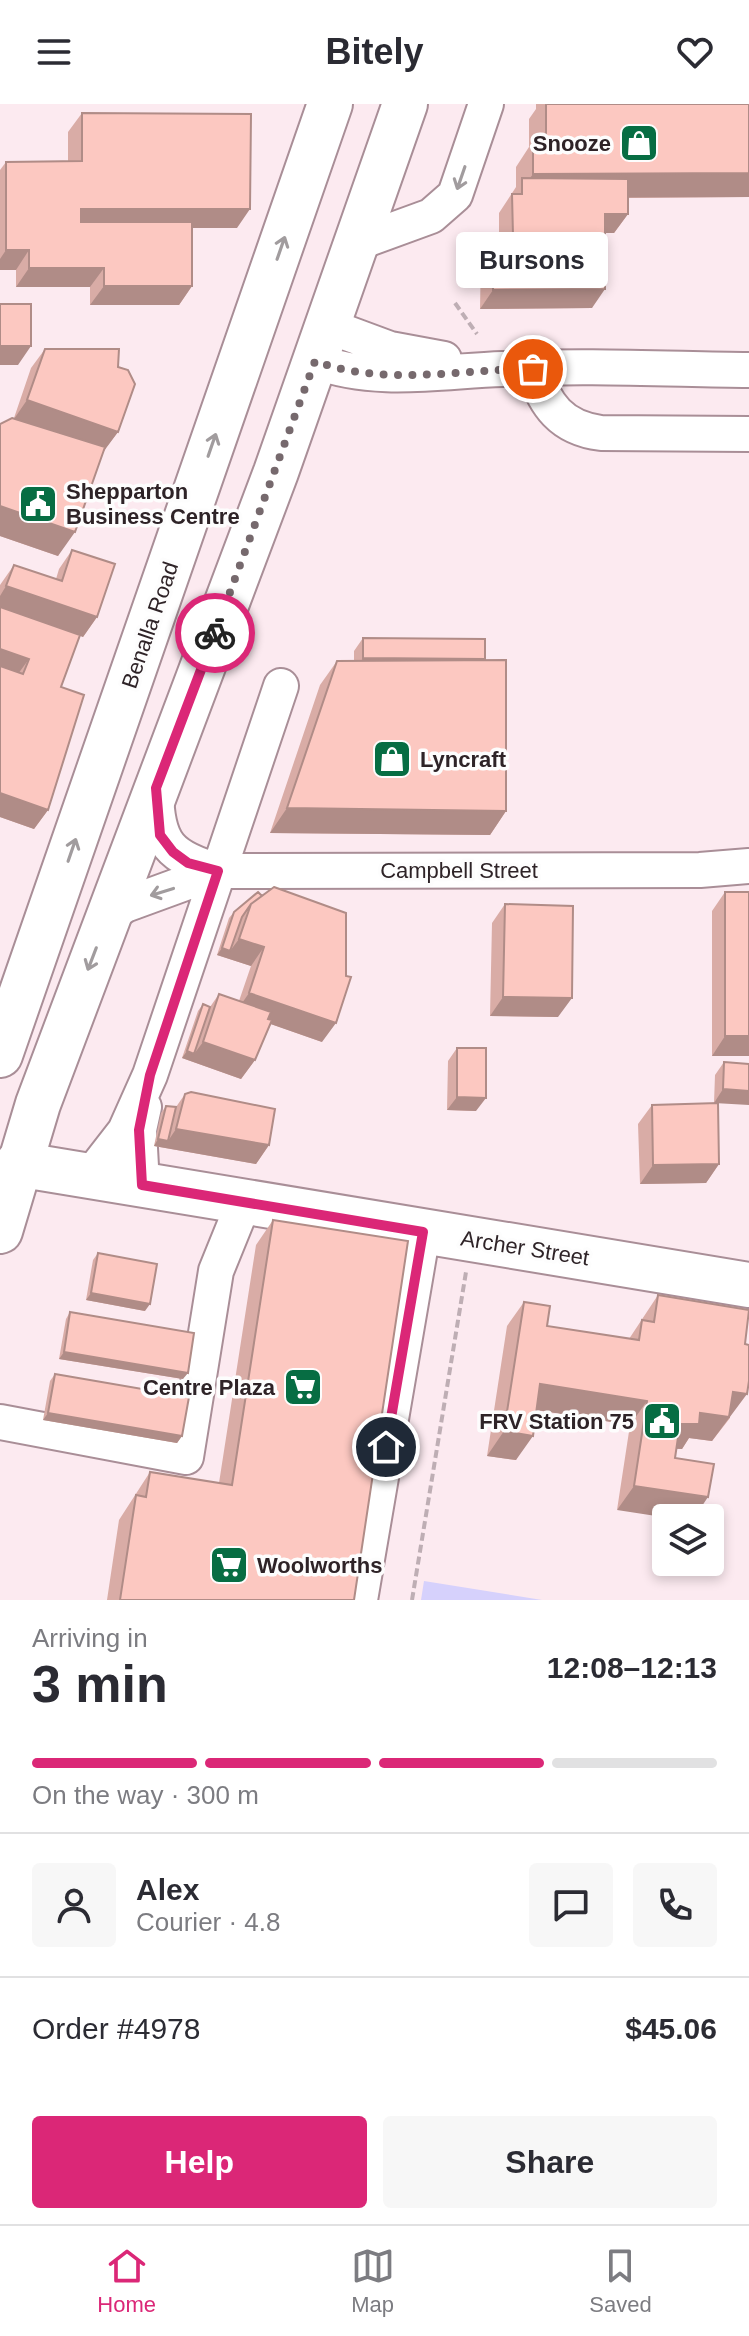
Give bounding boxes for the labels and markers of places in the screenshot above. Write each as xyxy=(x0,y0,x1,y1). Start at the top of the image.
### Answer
shop icon: Snooze xyxy=(618,122,660,164)
place label: Snooze xyxy=(533,131,611,156)
callout: Bursons xyxy=(457,233,609,289)
pin xyxy=(499,335,567,403)
place label: Shepparton Business Centre xyxy=(66,479,240,529)
public building icon: Shepparton Business Centre xyxy=(17,483,59,525)
shop icon: Lyncraft xyxy=(371,738,413,780)
place label: Lyncraft xyxy=(420,747,507,772)
supermarket icon: Centre Plaza xyxy=(282,1366,324,1408)
place label: Centre Plaza xyxy=(143,1375,276,1400)
public building icon: FRV Station 75 xyxy=(641,1400,683,1442)
place label: FRV Station 75 xyxy=(479,1409,634,1434)
pin xyxy=(352,1413,420,1481)
supermarket icon: Woolworths xyxy=(208,1544,250,1586)
place label: Woolworths xyxy=(257,1553,382,1578)

